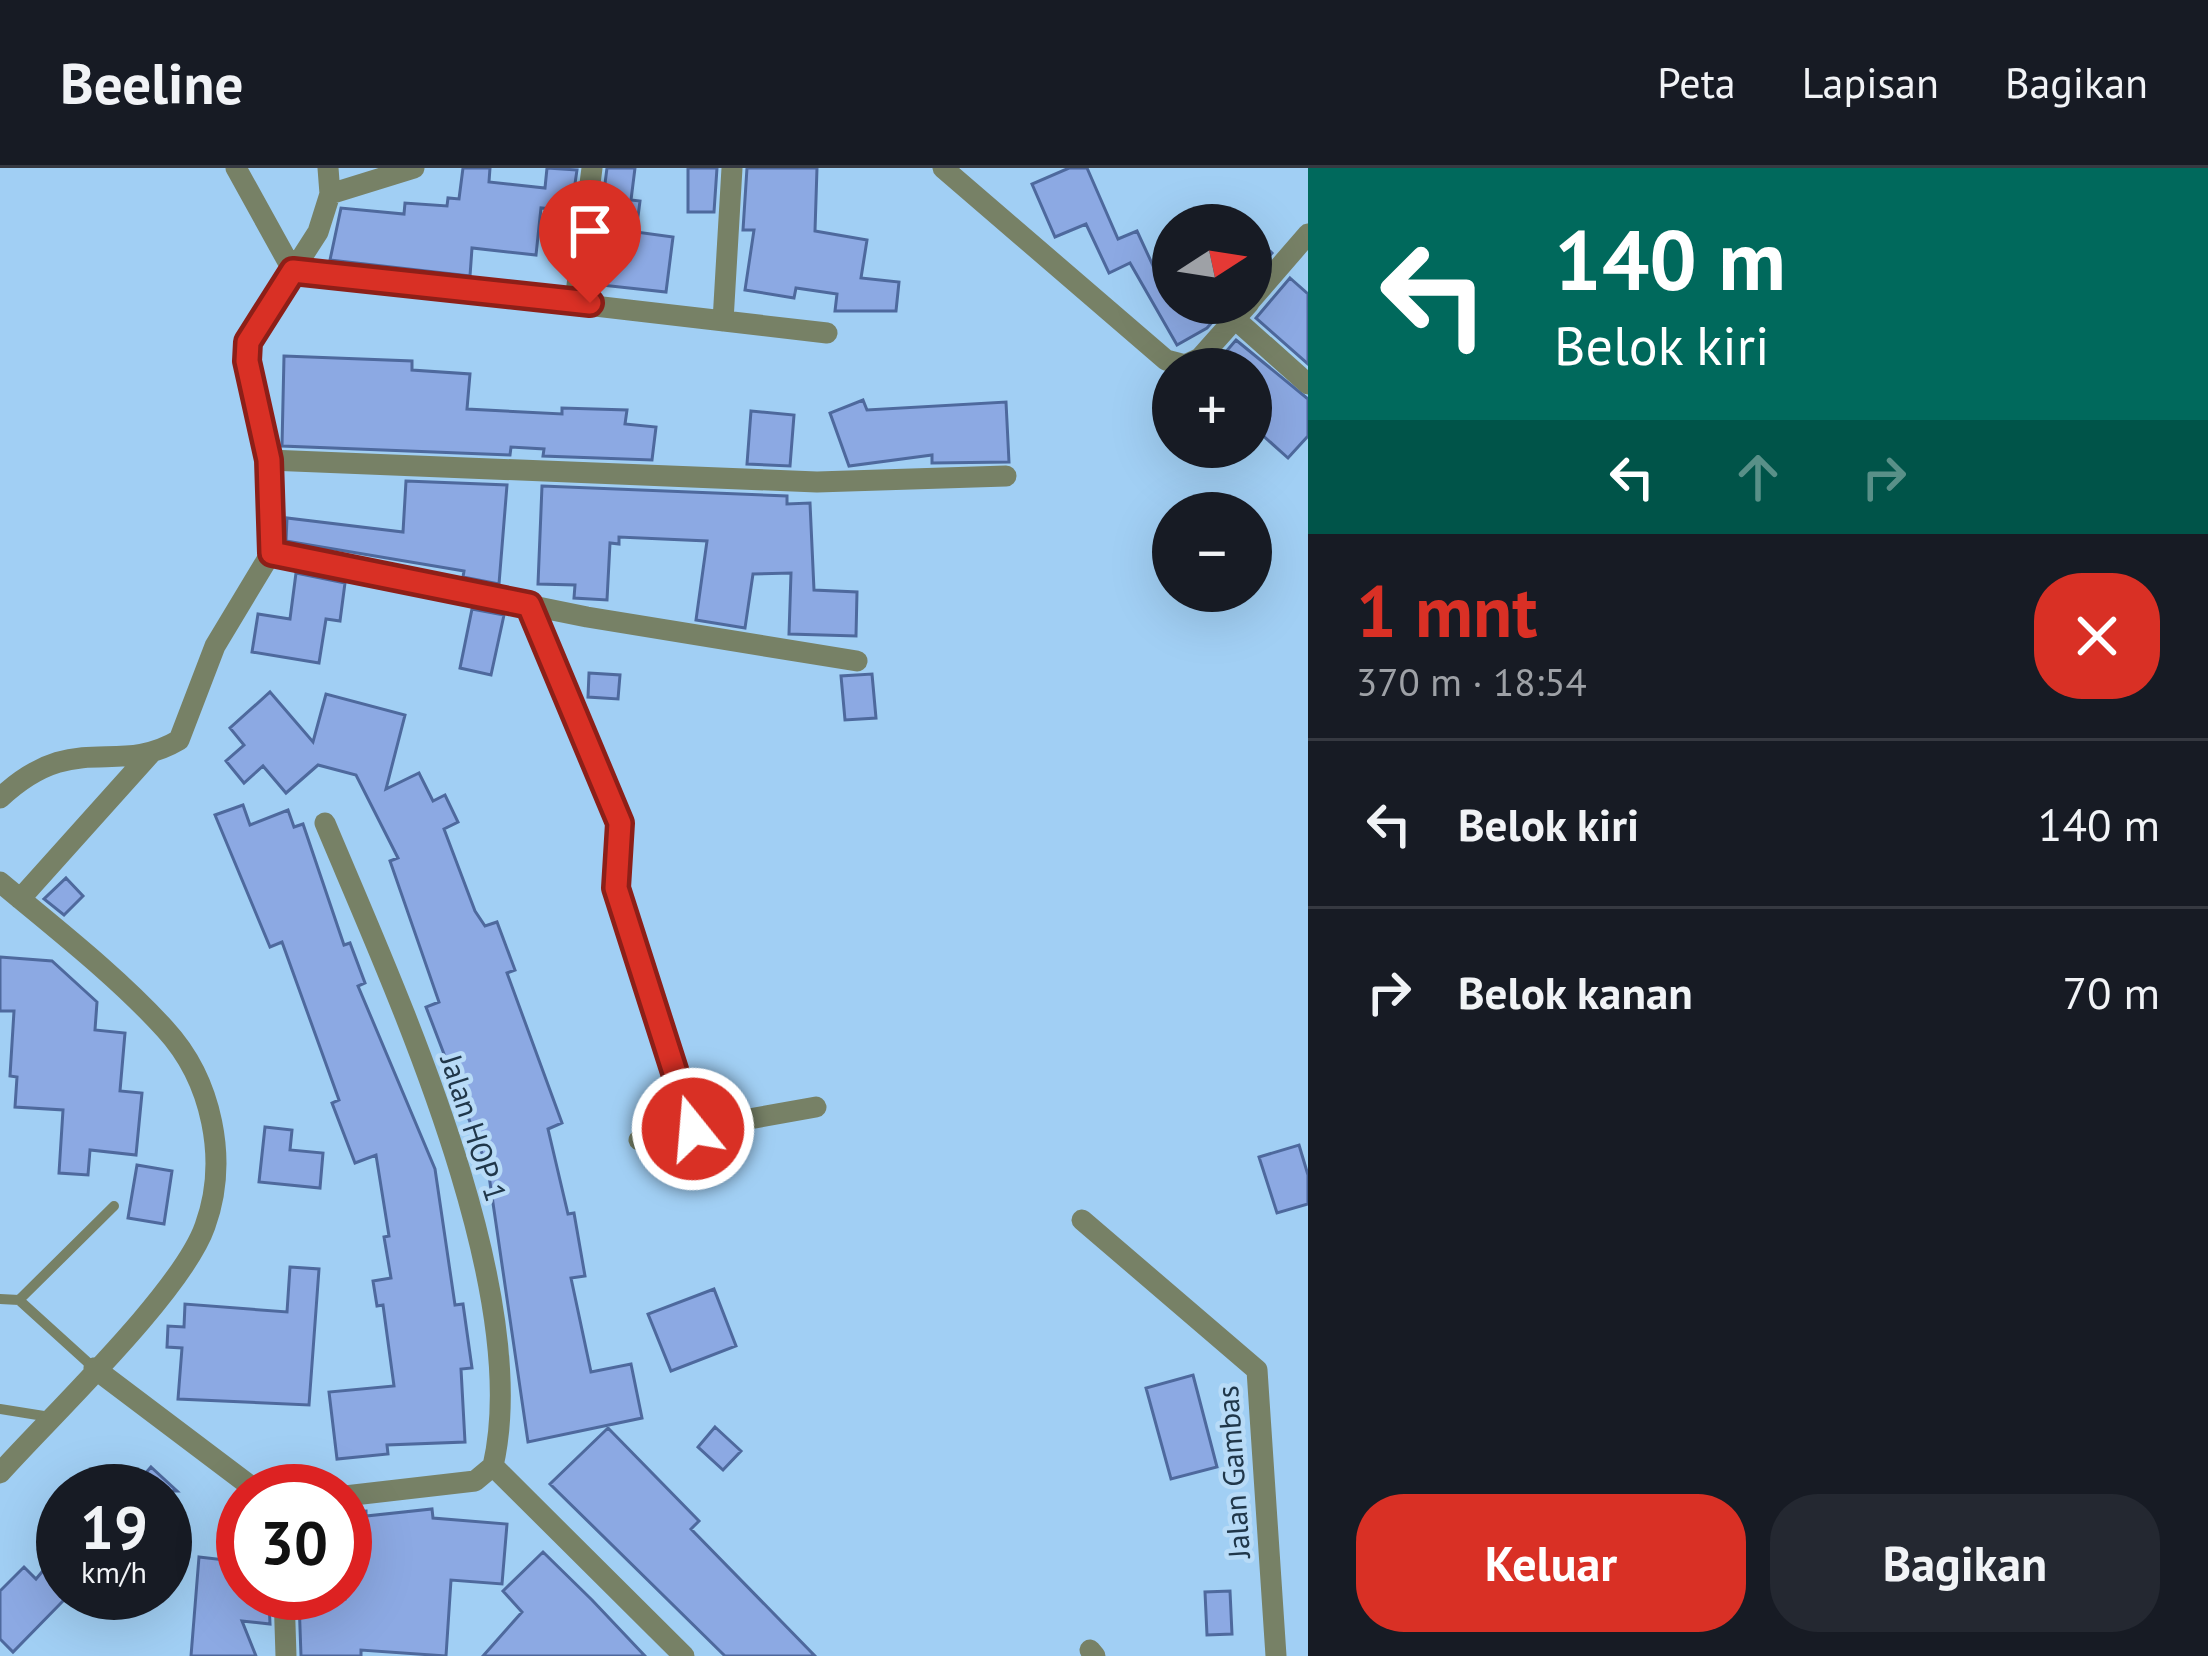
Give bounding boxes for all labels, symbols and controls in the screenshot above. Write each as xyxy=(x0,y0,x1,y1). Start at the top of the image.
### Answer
text: Beeline xyxy=(60,46,243,120)
text: Peta xyxy=(1657,55,1736,110)
text: Lapisan xyxy=(1802,55,1939,110)
text: Bagikan xyxy=(2005,55,2148,110)
pin xyxy=(539,180,641,303)
icon: arrive xyxy=(557,198,623,264)
north arrow xyxy=(1152,204,1272,324)
map controls xyxy=(1152,204,1272,612)
text: 140 m xyxy=(1554,204,1786,313)
icon: left xyxy=(1356,216,1512,372)
text: Belok kiri xyxy=(1554,310,1770,380)
button: + xyxy=(1152,348,1272,468)
icon: left xyxy=(1599,444,1665,510)
icon: ahead xyxy=(1725,444,1791,510)
icon: right xyxy=(1851,444,1917,510)
button: − xyxy=(1152,492,1272,612)
text: 1 mnt xyxy=(1356,564,1537,657)
button: close xyxy=(2034,573,2160,699)
text: 370 m · 18:54 xyxy=(1356,656,1587,707)
icon: left xyxy=(1356,791,1422,857)
text: Belok kiri xyxy=(1458,795,1639,853)
text: 140 m xyxy=(2038,795,2160,853)
icon: right xyxy=(1356,959,1422,1025)
text: Belok kanan xyxy=(1458,963,1693,1021)
text: 70 m xyxy=(2062,963,2160,1021)
street label: Jalan HOP 1 xyxy=(432,1047,517,1206)
position arrow xyxy=(630,1066,756,1192)
street label: Jalan Gambas xyxy=(1207,1384,1258,1562)
speed limit sign: 30 xyxy=(216,1464,372,1620)
text: 19 xyxy=(80,1488,148,1566)
button: Keluar xyxy=(1356,1494,1746,1632)
button: Bagikan xyxy=(1770,1494,2160,1632)
text: km/h xyxy=(81,1552,147,1591)

